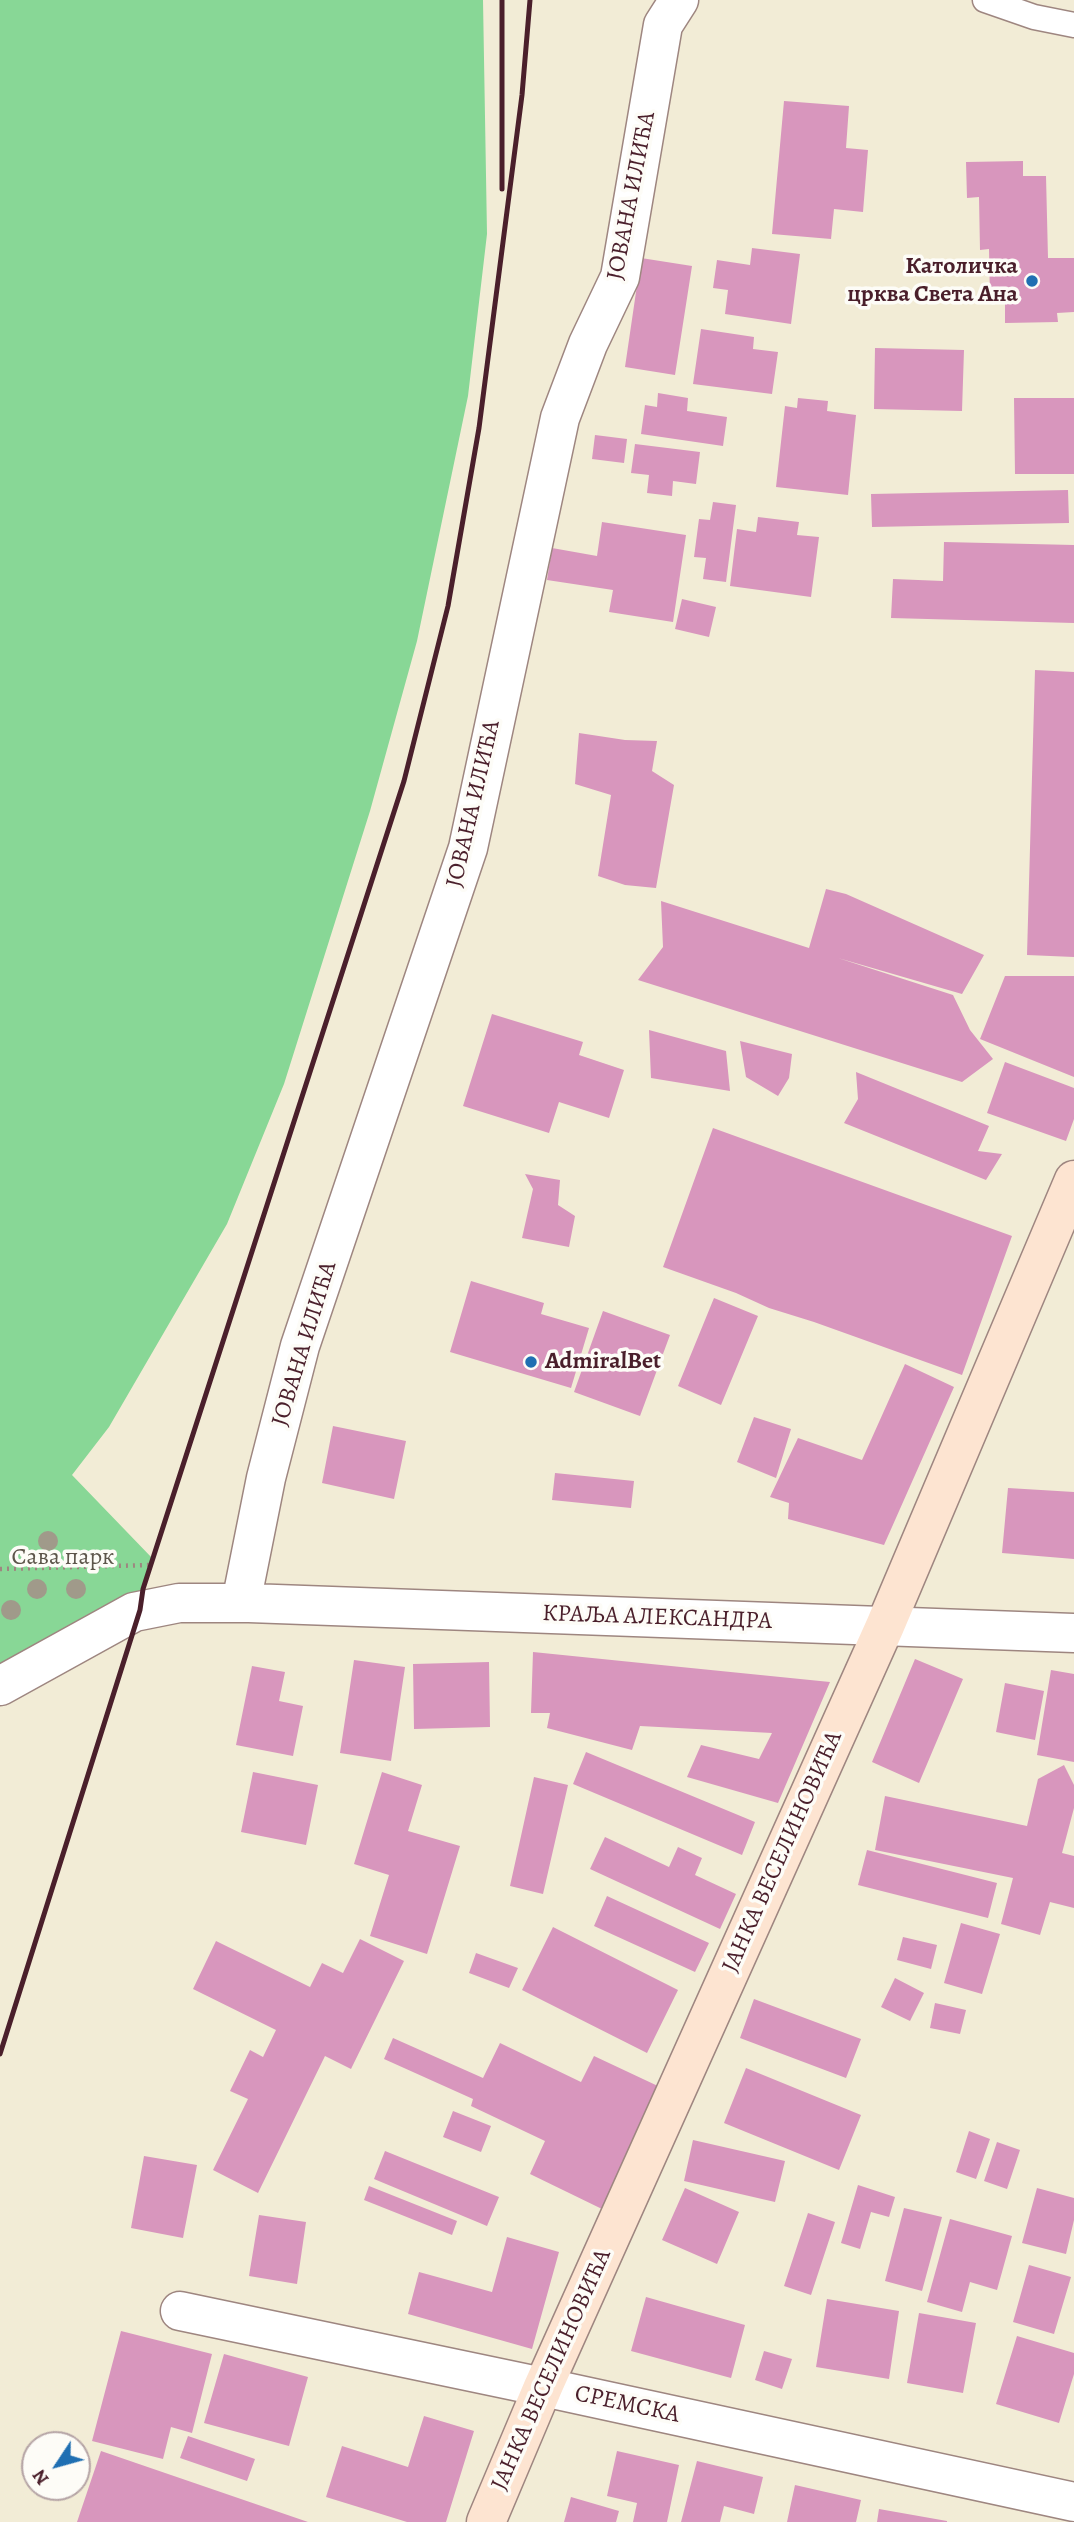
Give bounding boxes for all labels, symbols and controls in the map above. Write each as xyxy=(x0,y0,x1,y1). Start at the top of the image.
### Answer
street label: ЈОВАНА ИЛИЋА xyxy=(602,109,662,283)
place label: Католичка црква Света Ана xyxy=(847,253,1018,309)
marker: Католичка црква Света Ана xyxy=(1024,273,1040,289)
street label: ЈОВАНА ИЛИЋА xyxy=(441,718,507,890)
street label: ЈОВАНА ИЛИЋА xyxy=(266,1258,344,1430)
place label: AdmiralBet xyxy=(545,1348,661,1376)
marker: AdmiralBet xyxy=(523,1354,539,1370)
park label: Сава парк xyxy=(11,1544,115,1572)
street label: КРАЉА АЛЕКСАНДРА xyxy=(542,1600,772,1636)
street label: ЈАНКА ВЕСЕЛИНОВИЋА xyxy=(717,1727,849,1977)
street label: ЈАНКА ВЕСЕЛИНОВИЋА xyxy=(486,2245,618,2495)
street label: СРЕМСКА xyxy=(572,2380,682,2430)
north arrow xyxy=(21,2431,91,2501)
text: N xyxy=(26,2464,55,2490)

